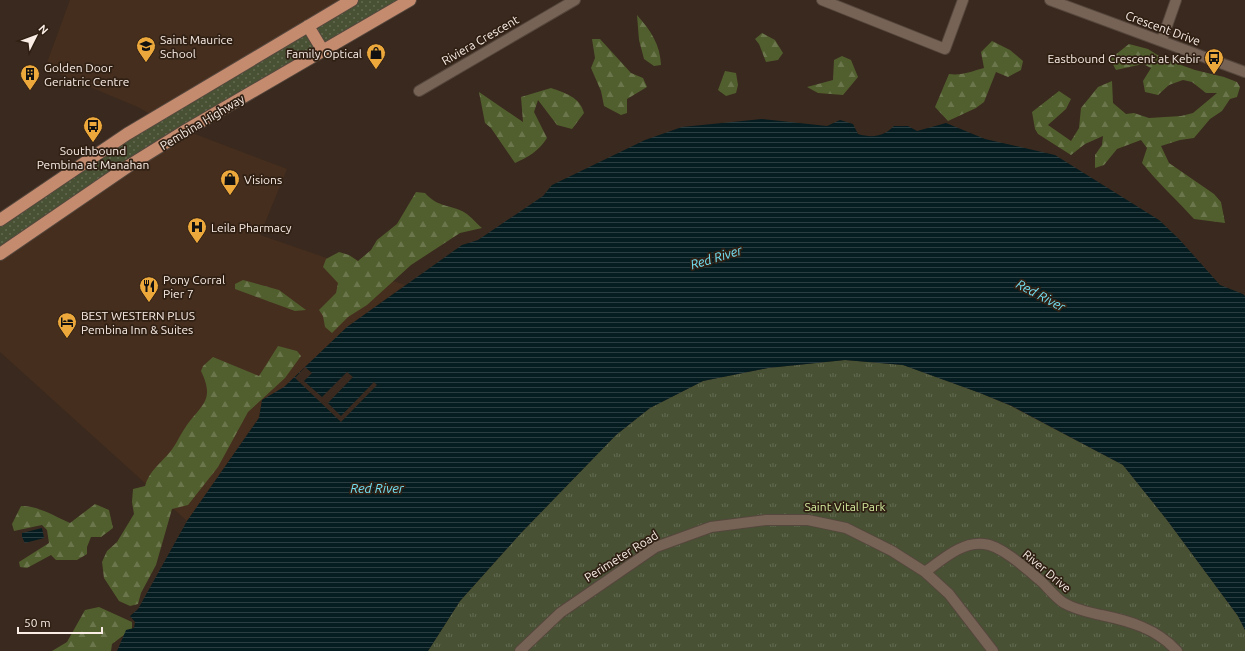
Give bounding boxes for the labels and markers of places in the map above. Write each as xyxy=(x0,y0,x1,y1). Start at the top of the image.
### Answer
place label: Saint Maurice School xyxy=(160,33,233,60)
school or university icon: Saint Maurice School xyxy=(135,35,157,63)
shop icon: Family Optical xyxy=(365,42,387,70)
place label: Family Optical xyxy=(286,47,362,60)
bus stop icon: Eastbound Crescent at Kebir xyxy=(1203,47,1225,75)
place label: Eastbound Crescent at Kebir xyxy=(1048,52,1200,65)
place label: Golden Door Geriatric Centre xyxy=(44,61,129,88)
building icon: Golden Door Geriatric Centre xyxy=(19,63,41,91)
bus stop icon: Southbound Pembina at Manahan xyxy=(82,115,104,143)
place label: Southbound Pembina at Manahan xyxy=(37,144,149,171)
shop icon: Visions xyxy=(219,168,241,196)
place label: Visions xyxy=(244,173,282,186)
hospital icon: Leila Pharmacy xyxy=(186,216,208,244)
place label: Leila Pharmacy xyxy=(211,221,292,234)
place label: Pony Corral Pier 7 xyxy=(163,273,225,300)
restaurant icon: Pony Corral Pier 7 xyxy=(138,275,160,303)
place label: BEST WESTERN PLUS Pembina Inn & Suites xyxy=(81,309,195,336)
hotel icon: BEST WESTERN PLUS Pembina Inn & Suites xyxy=(56,311,78,339)

